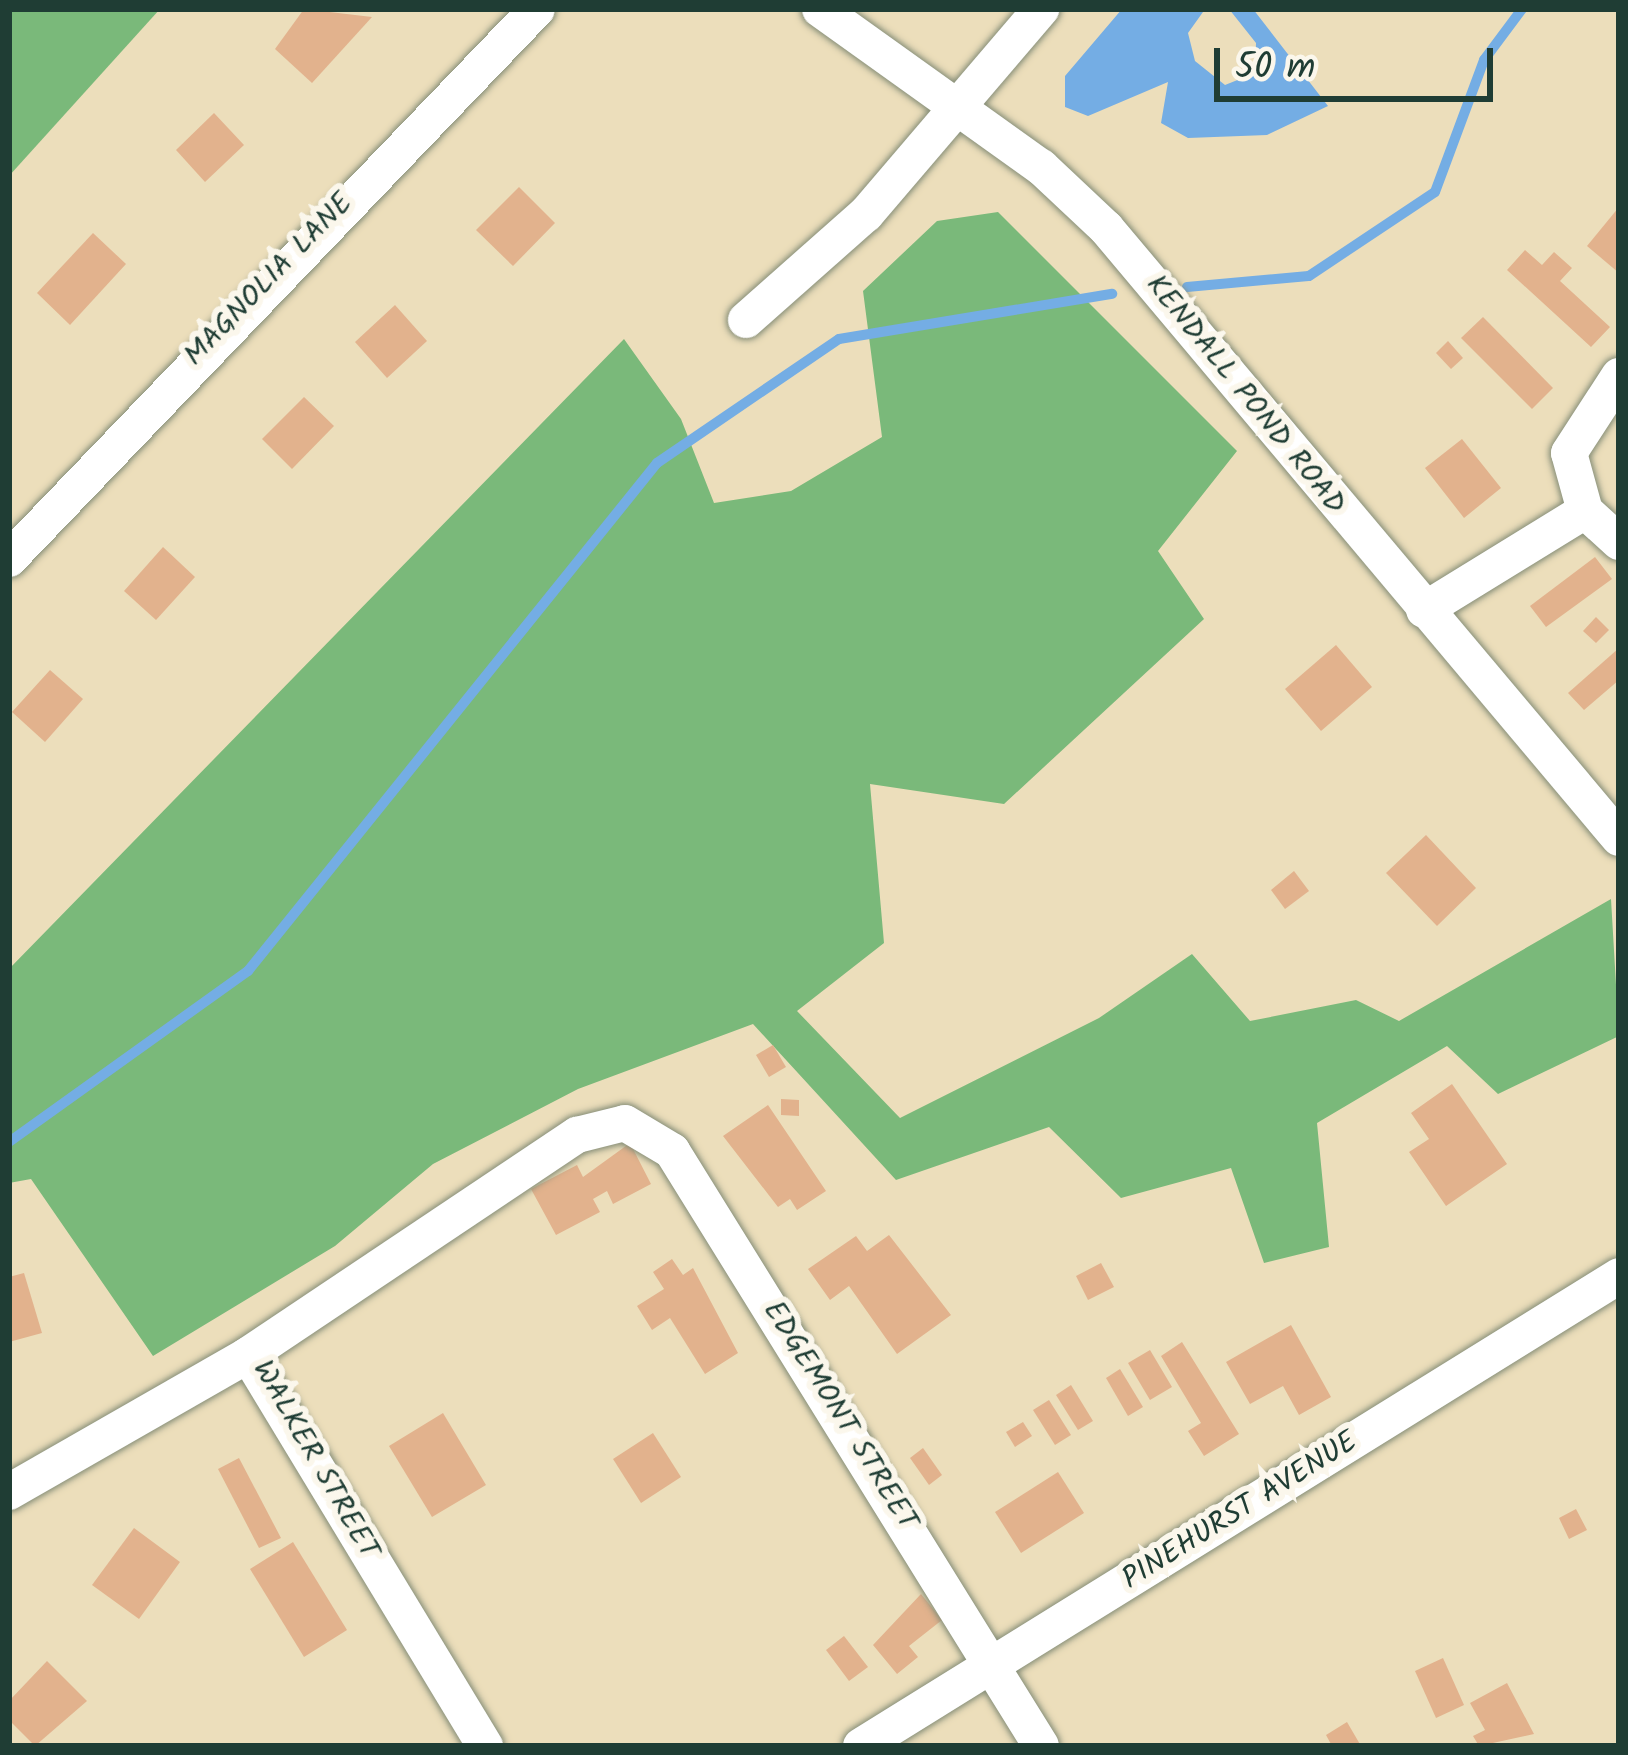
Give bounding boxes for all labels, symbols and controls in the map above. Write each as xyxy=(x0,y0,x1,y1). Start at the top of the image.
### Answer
scale bar xyxy=(1220,24,1499,98)
text: 50 m xyxy=(1235,40,1315,97)
street label: MAGNOLIA LANE xyxy=(177,186,361,374)
street label: KENDALL POND ROAD xyxy=(1137,268,1353,522)
street label: EDGEMONT STREET xyxy=(755,1295,925,1537)
street label: WALKER STREET xyxy=(244,1354,386,1566)
street label: PINEHURST AVENUE xyxy=(1116,1424,1364,1598)

